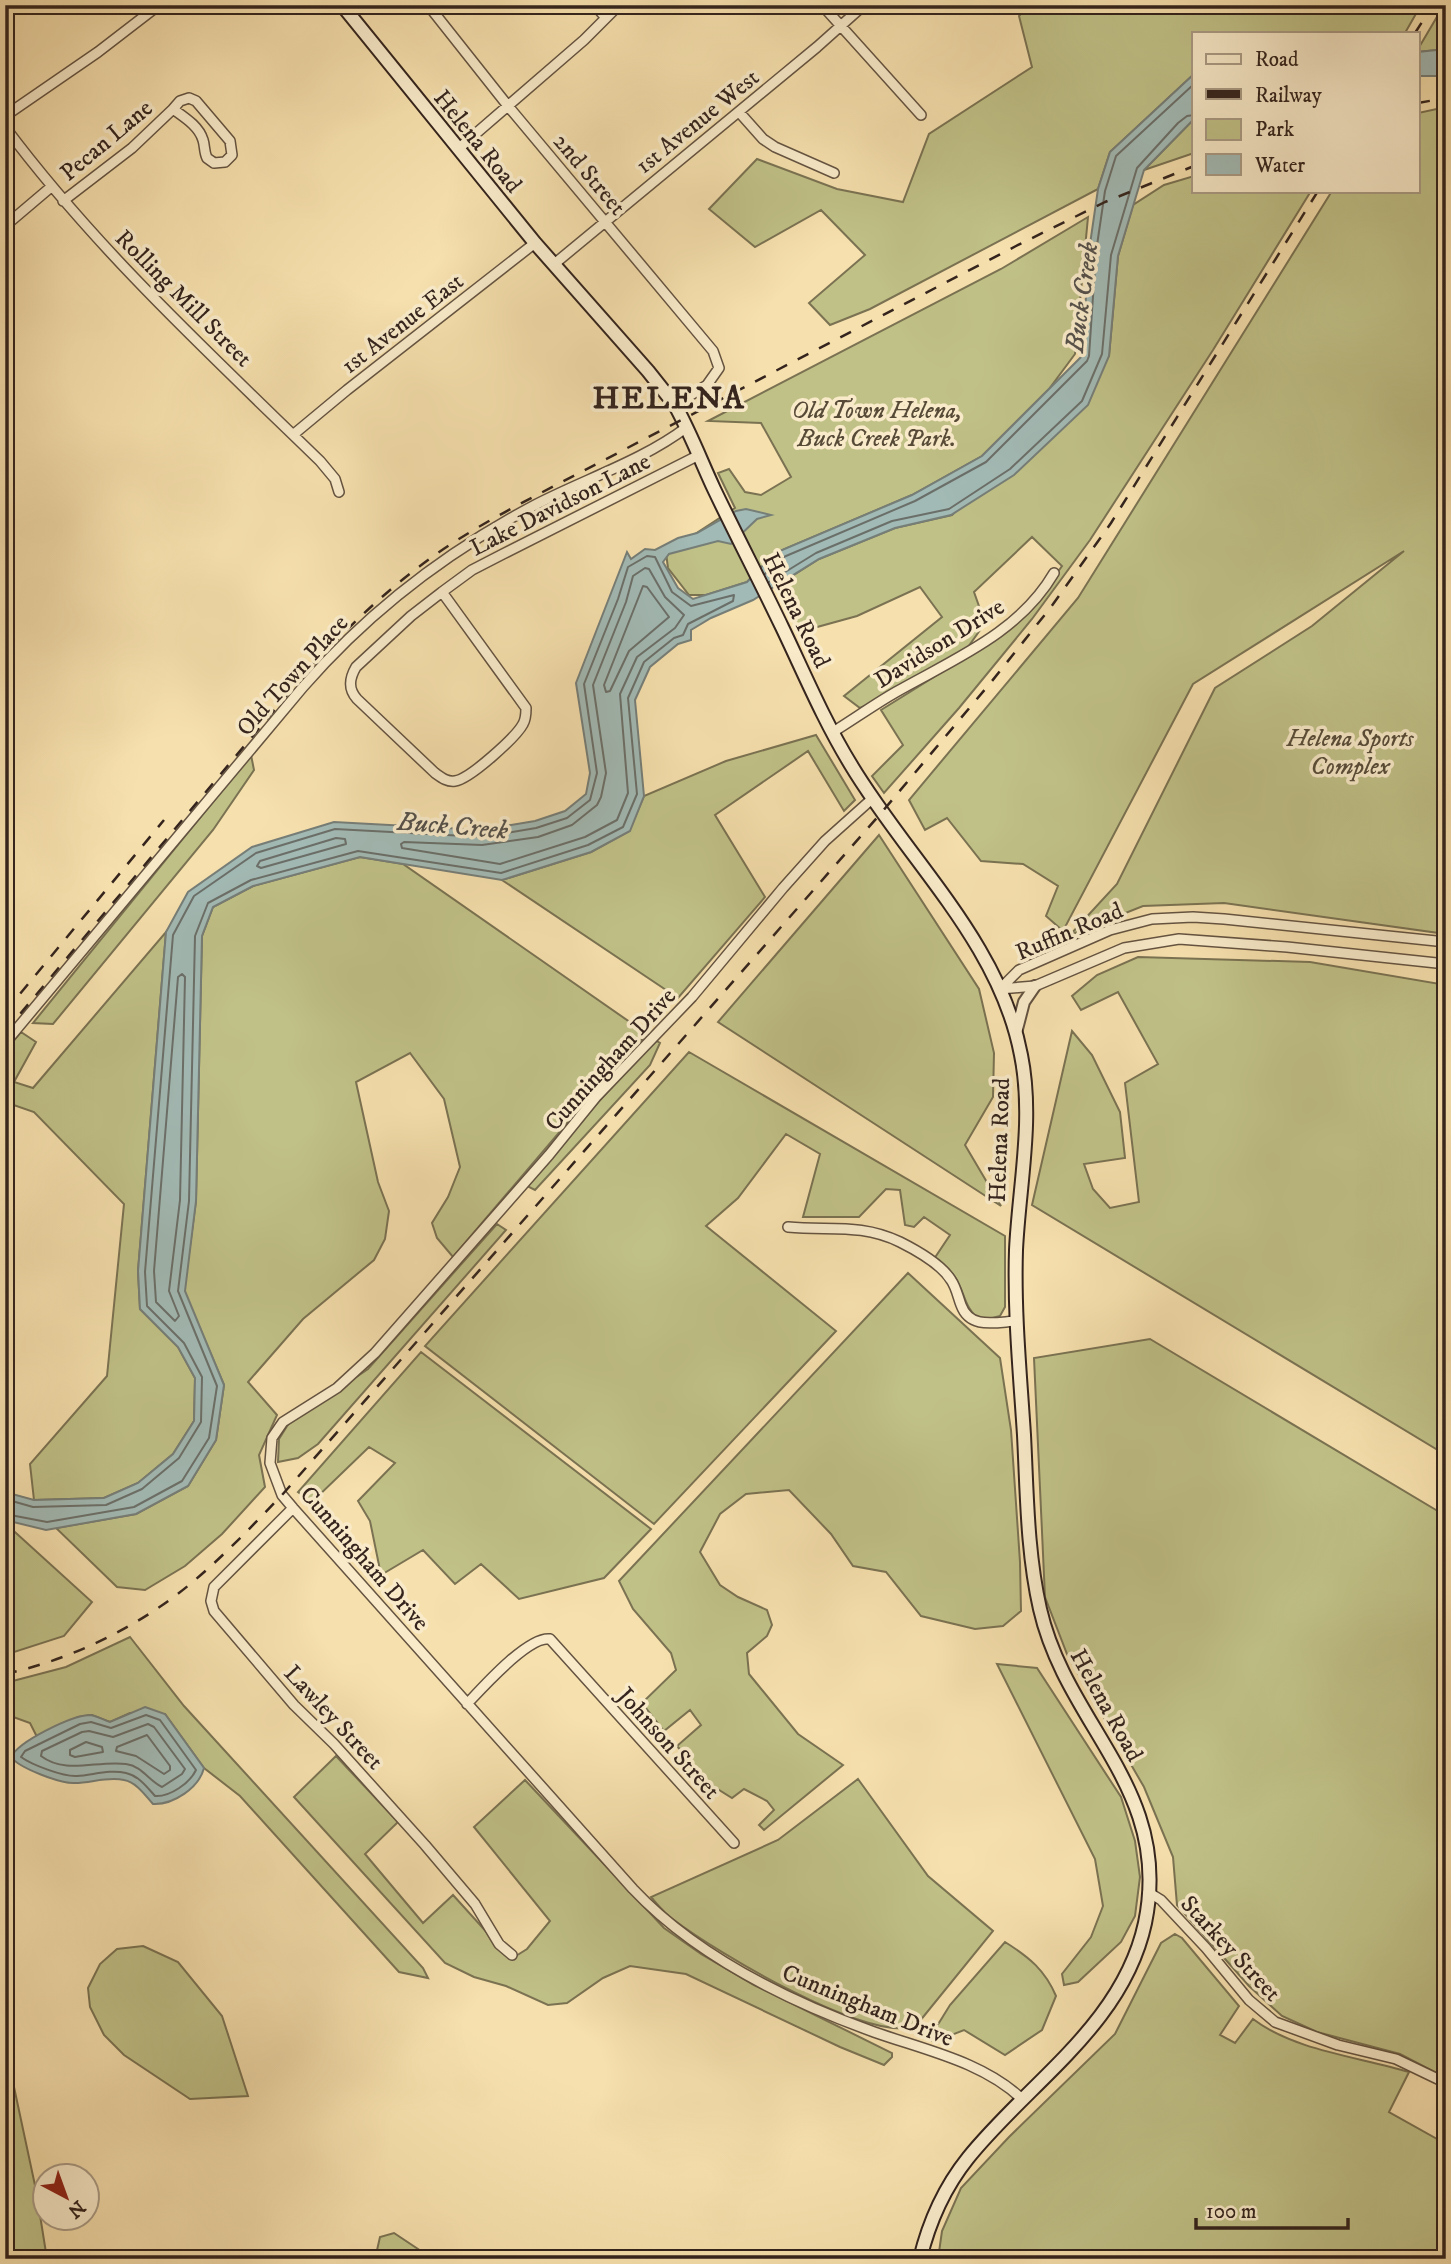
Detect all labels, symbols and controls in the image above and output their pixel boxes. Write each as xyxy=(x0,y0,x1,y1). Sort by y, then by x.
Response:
legend xyxy=(1192,32,1420,192)
text: Road xyxy=(1255,47,1299,73)
street label: 1st Avenue West xyxy=(630,63,766,181)
text: Railway xyxy=(1255,83,1323,109)
street label: Helena Road xyxy=(426,84,528,199)
street label: Pecan Lane xyxy=(54,93,159,188)
text: Park xyxy=(1255,117,1295,143)
street label: 2nd Street xyxy=(546,127,632,222)
text: Water xyxy=(1254,153,1305,179)
street label: Rolling Mill Street xyxy=(108,224,258,374)
water label: Buck Creek xyxy=(1058,240,1107,355)
street label: 1st Avenue East xyxy=(335,267,470,381)
district label: HELENA xyxy=(592,379,746,419)
park label: Old Town Helena, Buck Creek Park. xyxy=(792,396,962,454)
street label: Lake Davidson Lane xyxy=(465,446,656,563)
street label: Helena Road xyxy=(755,548,837,673)
street label: Davidson Drive xyxy=(869,592,1010,696)
street label: Old Town Place xyxy=(230,609,355,743)
park label: Helena Sports Complex xyxy=(1285,724,1414,782)
water label: Buck Creek xyxy=(395,805,510,848)
street label: Ruffin Road xyxy=(1011,896,1128,968)
street label: Cunningham Drive xyxy=(539,982,683,1137)
street label: Helena Road xyxy=(983,1077,1017,1203)
street label: Cunningham Drive xyxy=(293,1480,435,1637)
street label: Helena Road xyxy=(1063,1644,1149,1767)
street label: Lawley Street xyxy=(277,1659,390,1777)
street label: Johnson Street xyxy=(609,1680,726,1806)
street label: Starkey Street xyxy=(1174,1889,1287,2008)
street label: Cunningham Drive xyxy=(777,1958,958,2054)
north arrow xyxy=(32,2162,102,2232)
scale bar xyxy=(1196,2187,1348,2231)
text: N xyxy=(62,2195,90,2223)
text: 100 m xyxy=(1206,2199,1257,2225)

